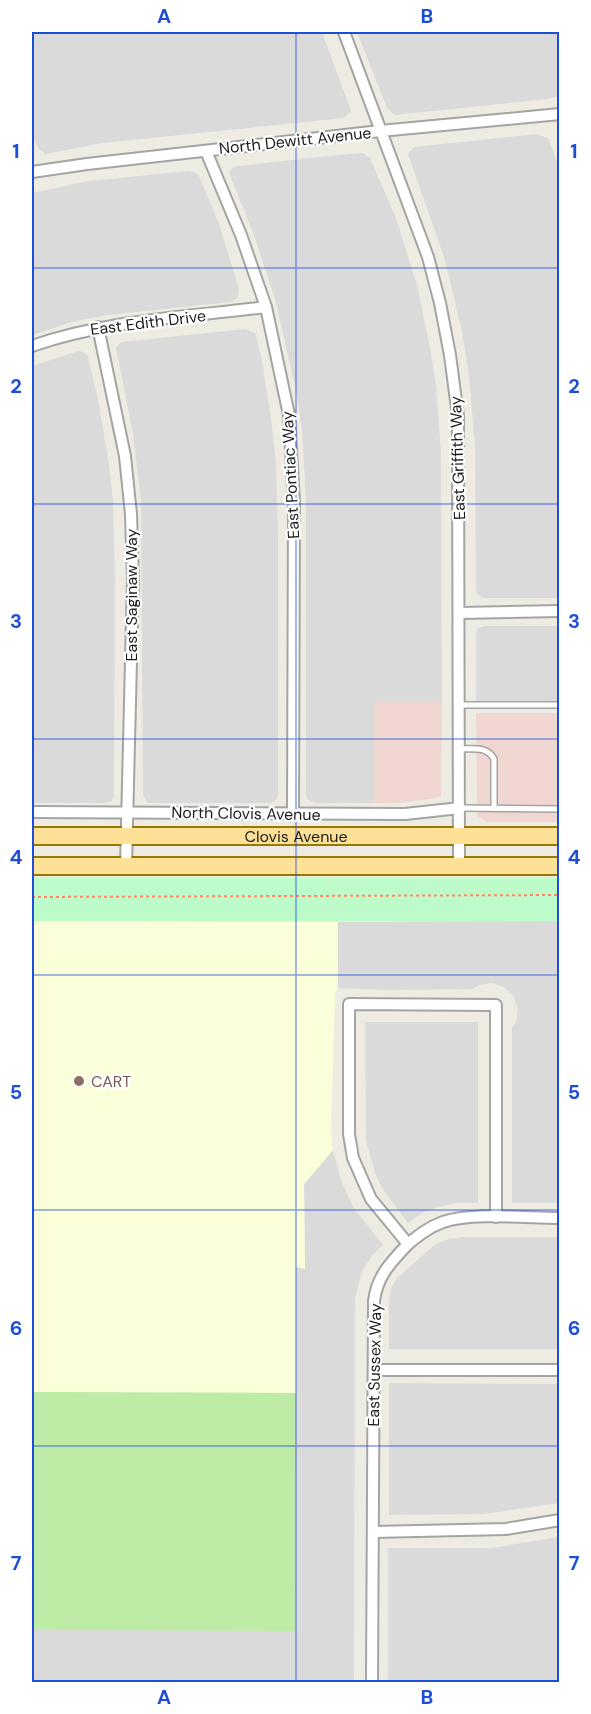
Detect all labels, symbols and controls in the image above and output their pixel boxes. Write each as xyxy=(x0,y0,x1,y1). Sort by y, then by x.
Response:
text: A xyxy=(157,3,171,29)
text: B xyxy=(421,3,433,29)
street label: North Dewitt Avenue xyxy=(218,122,372,159)
text: 1 xyxy=(12,138,20,164)
text: 1 xyxy=(570,138,578,164)
street label: East Edith Drive xyxy=(89,305,207,340)
text: 2 xyxy=(10,373,22,399)
text: 2 xyxy=(568,373,580,399)
street label: East Griffith Way xyxy=(445,396,470,520)
street label: East Pontiac Way xyxy=(277,411,304,539)
street label: East Saginaw Way xyxy=(121,528,142,661)
text: 3 xyxy=(10,608,22,634)
text: 3 xyxy=(568,608,580,634)
street label: North Clovis Avenue xyxy=(171,802,321,825)
street label: Clovis Avenue xyxy=(244,826,348,847)
text: 4 xyxy=(10,844,23,870)
text: 4 xyxy=(568,844,581,870)
place label: CART xyxy=(91,1071,131,1092)
marker: CART xyxy=(72,1074,86,1088)
text: 5 xyxy=(10,1079,22,1105)
text: 5 xyxy=(568,1079,580,1105)
street label: East Sussex Way xyxy=(363,1303,386,1427)
text: 6 xyxy=(10,1315,22,1341)
text: 6 xyxy=(568,1315,580,1341)
text: 7 xyxy=(11,1550,22,1576)
text: 7 xyxy=(569,1550,580,1576)
text: A xyxy=(157,1684,171,1710)
text: B xyxy=(421,1684,433,1710)

